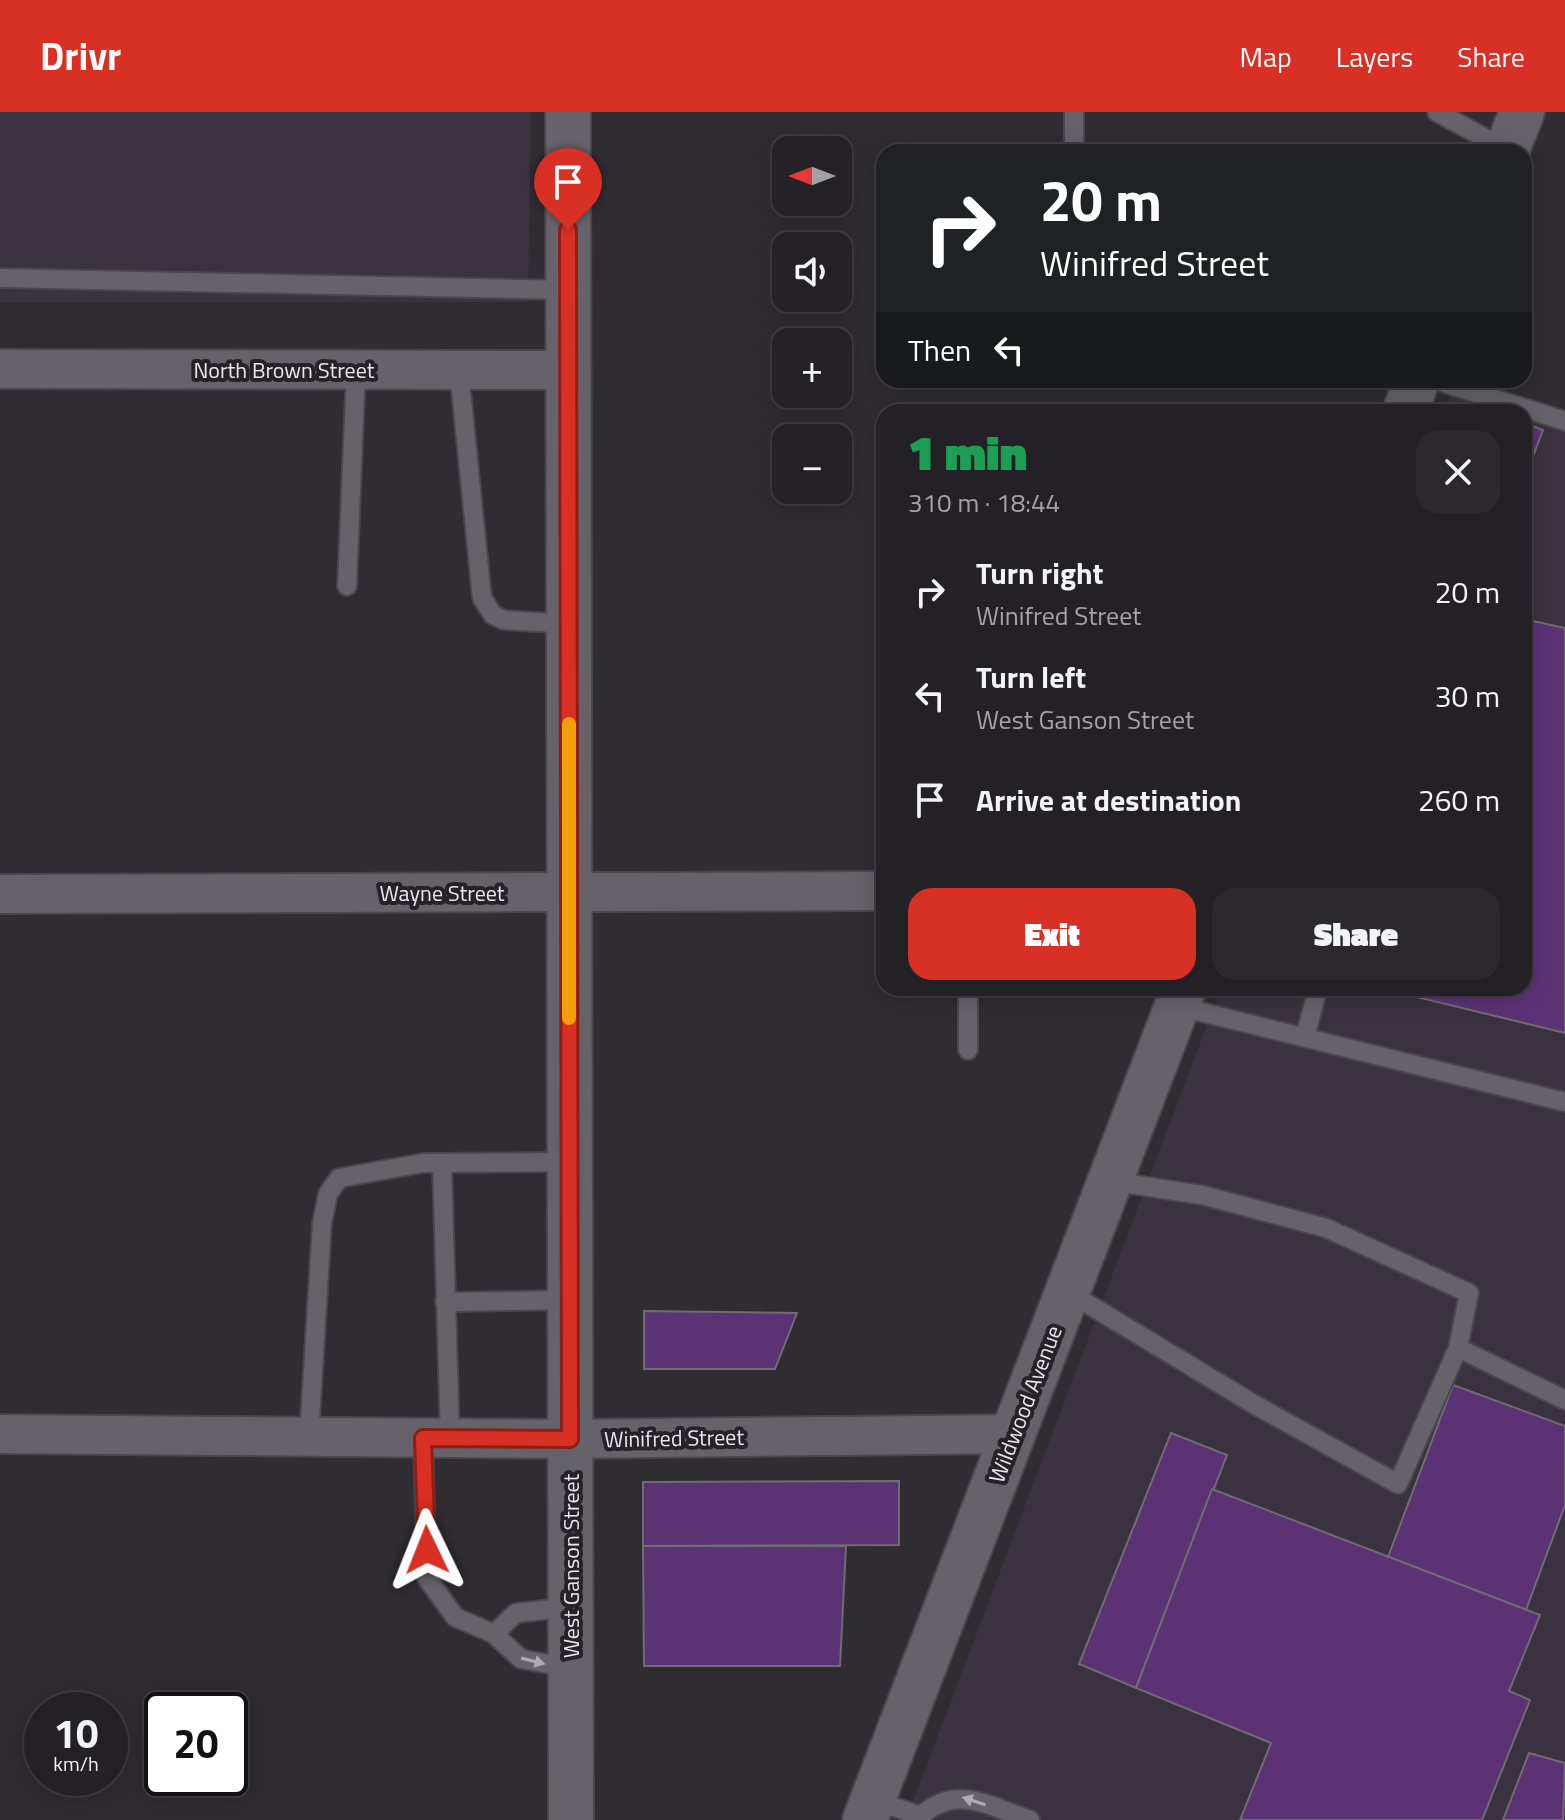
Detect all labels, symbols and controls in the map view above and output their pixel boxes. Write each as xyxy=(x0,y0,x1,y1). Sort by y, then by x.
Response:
text: Drivr xyxy=(40,27,121,85)
text: Map xyxy=(1239,35,1292,78)
text: Layers xyxy=(1336,35,1413,78)
text: Share xyxy=(1457,35,1525,78)
north arrow xyxy=(772,136,852,216)
map controls xyxy=(772,136,852,504)
pin xyxy=(534,148,602,230)
text: 20 m xyxy=(1040,158,1162,243)
icon: arrive xyxy=(546,160,590,204)
icon: right xyxy=(908,176,1012,280)
button: sound xyxy=(772,232,852,312)
text: Winifred Street xyxy=(1040,235,1269,290)
text: Then xyxy=(908,327,971,373)
button: + xyxy=(772,328,852,408)
icon: left xyxy=(987,328,1031,372)
street label: North Brown Street xyxy=(194,353,375,387)
text: 1 min xyxy=(908,416,1027,489)
button: − xyxy=(772,424,852,504)
button: close xyxy=(1416,430,1500,514)
text: 310 m · 18:44 xyxy=(908,483,1060,522)
text: Turn right xyxy=(976,550,1104,596)
text: 20 m xyxy=(1435,569,1500,615)
icon: right xyxy=(908,570,952,614)
text: Winifred Street xyxy=(976,596,1141,635)
text: Turn left xyxy=(976,654,1086,700)
text: 30 m xyxy=(1435,673,1500,719)
icon: left xyxy=(908,674,952,718)
text: West Ganson Street xyxy=(976,700,1194,739)
text: Arrive at destination xyxy=(976,777,1241,823)
text: 260 m xyxy=(1418,777,1500,823)
icon: arrive xyxy=(908,778,952,822)
street label: Wayne Street xyxy=(379,876,505,910)
button: Exit xyxy=(908,888,1196,980)
button: Share xyxy=(1212,888,1500,980)
street label: Wildwood Avenue xyxy=(979,1320,1071,1488)
street label: Winifred Street xyxy=(604,1420,745,1456)
street label: West Ganson Street xyxy=(554,1473,588,1658)
position arrow xyxy=(385,1508,469,1592)
one-way arrow xyxy=(520,1655,545,1667)
speed limit sign: 20 xyxy=(144,1692,248,1796)
text: 10 xyxy=(54,1703,98,1764)
text: km/h xyxy=(53,1748,99,1779)
one-way arrow xyxy=(962,1795,986,1807)

